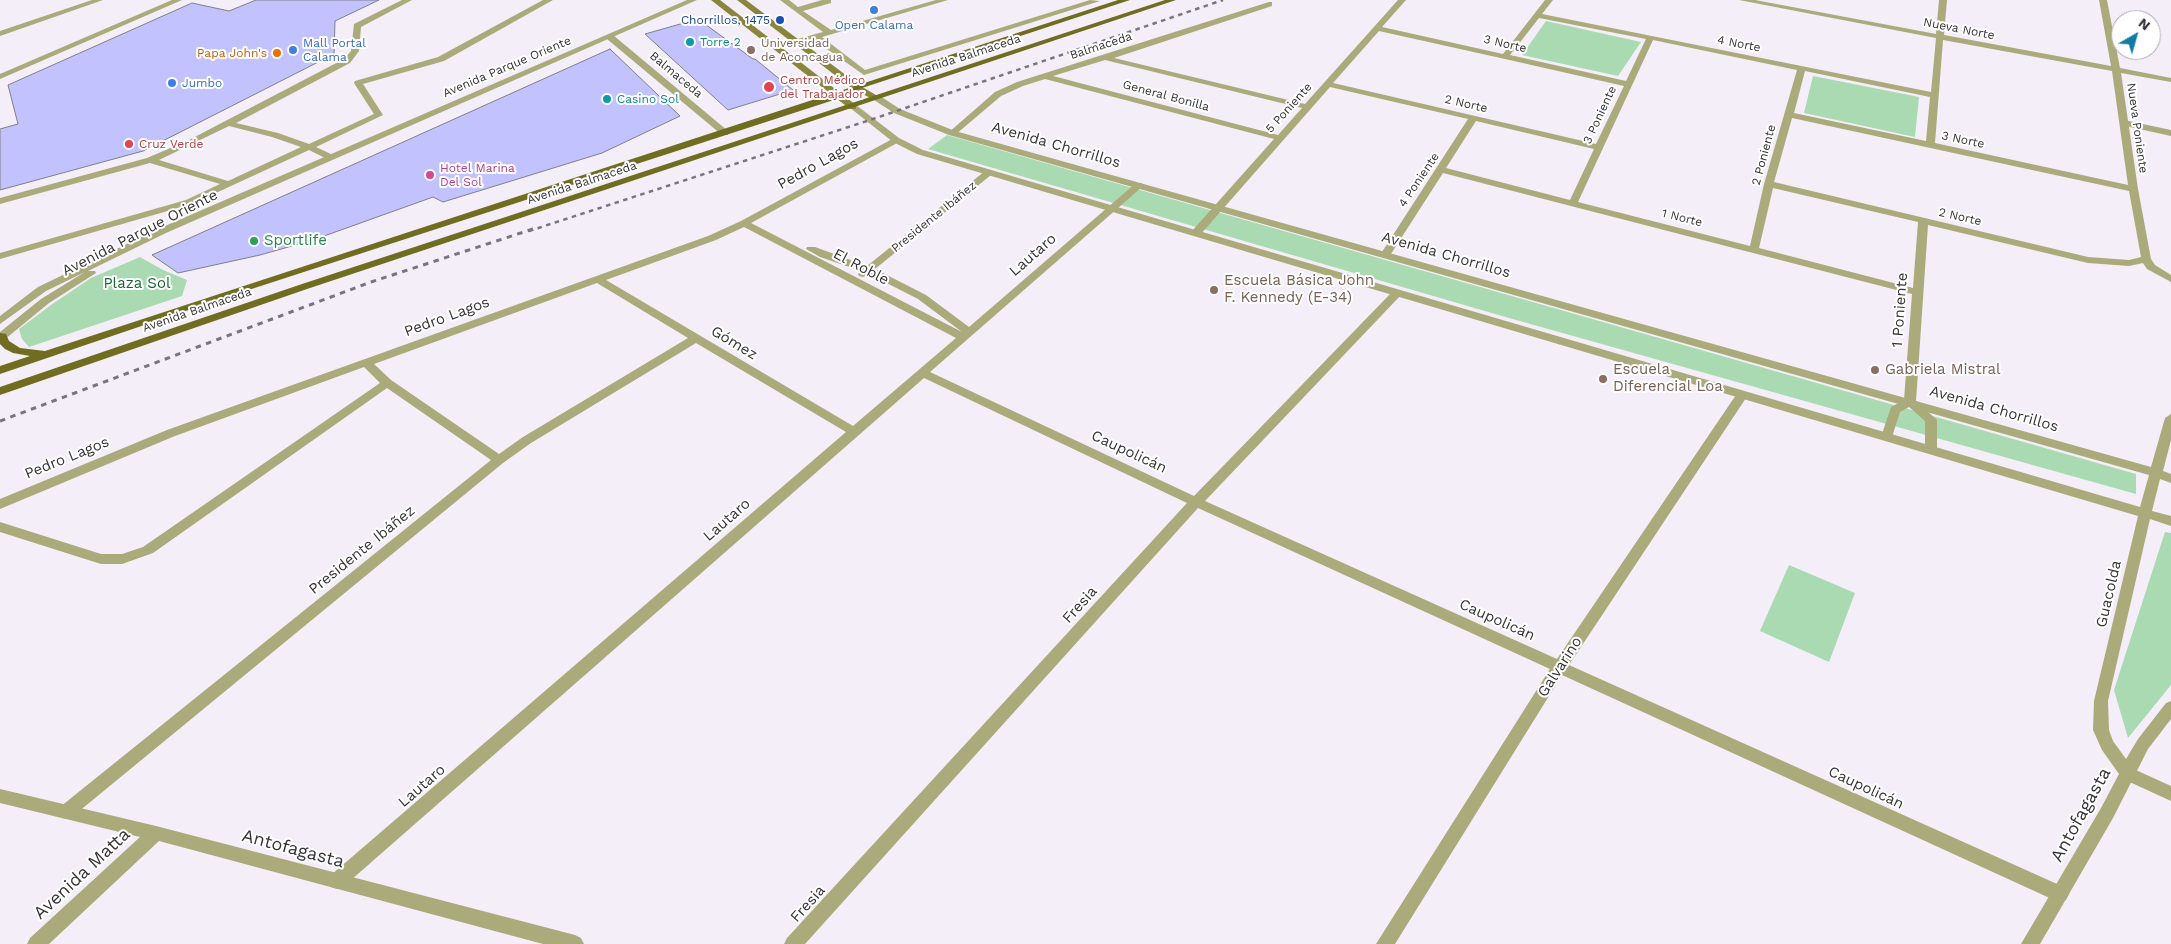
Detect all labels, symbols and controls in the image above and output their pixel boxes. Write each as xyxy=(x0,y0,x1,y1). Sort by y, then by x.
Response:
marker: Open Calama xyxy=(868,4,880,16)
north arrow xyxy=(2111,10,2161,60)
place label: Chorrillos, 1475 xyxy=(681,13,770,27)
marker: Chorrillos, 1475 xyxy=(774,14,786,26)
text: N xyxy=(2136,14,2154,33)
street label: Nueva Norte xyxy=(1922,15,1996,43)
place label: Open Calama xyxy=(835,18,913,32)
street label: Balmaceda xyxy=(1068,29,1134,63)
street label: Avenida Balmaceda xyxy=(909,32,1023,80)
street label: 3 Norte xyxy=(1482,32,1528,56)
street label: Avenida Parque Oriente xyxy=(441,33,573,101)
street label: 4 Norte xyxy=(1716,33,1762,55)
place label: Torre 2 xyxy=(700,35,741,49)
place label: Mall Portal Calama xyxy=(303,36,366,64)
marker: Torre 2 xyxy=(684,36,696,48)
place label: Universidad de Aconcagua xyxy=(761,36,843,64)
marker: Mall Portal Calama xyxy=(287,44,299,56)
marker: Universidad de Aconcagua xyxy=(745,44,757,56)
place label: Papa John's xyxy=(197,46,267,60)
marker: Papa John's xyxy=(271,47,283,59)
street label: Balmaceda xyxy=(647,49,705,101)
place label: Centro Médico del Trabajador xyxy=(780,73,865,101)
place label: Jumbo xyxy=(182,76,222,90)
marker: Jumbo xyxy=(166,77,178,89)
street label: General Bonilla xyxy=(1121,78,1211,114)
marker: Centro Médico del Trabajador xyxy=(762,80,776,94)
street label: 5 Poniente xyxy=(1263,80,1315,136)
street label: Nueva Poniente xyxy=(2124,82,2150,174)
street label: 3 Poniente xyxy=(1580,84,1620,146)
place label: Casino Sol xyxy=(617,92,679,106)
street label: 2 Norte xyxy=(1443,92,1489,116)
marker: Casino Sol xyxy=(601,93,613,105)
street label: Avenida Chorrillos xyxy=(990,118,1122,172)
street label: 2 Poniente xyxy=(1749,123,1779,187)
street label: 3 Norte xyxy=(1940,128,1986,152)
street label: Pedro Lagos xyxy=(775,134,861,194)
place label: Cruz Verde xyxy=(139,137,203,151)
marker: Cruz Verde xyxy=(123,138,135,150)
street label: 4 Poniente xyxy=(1396,150,1442,210)
street label: Avenida Balmaceda xyxy=(525,159,639,207)
place label: Hotel Marina Del Sol xyxy=(440,161,515,189)
marker: Hotel Marina Del Sol xyxy=(424,169,436,181)
street label: Presidente Ibáñez xyxy=(889,178,979,256)
street label: Avenida Parque Oriente xyxy=(59,186,221,280)
street label: 2 Norte xyxy=(1937,205,1983,229)
street label: 1 Norte xyxy=(1660,206,1704,230)
street label: Avenida Chorrillos xyxy=(1380,228,1512,282)
street label: Lautaro xyxy=(1006,230,1060,280)
place label: Sportlife xyxy=(264,232,327,250)
marker: Sportlife xyxy=(248,235,260,247)
street label: El Roble xyxy=(830,245,892,289)
place label: Escuela Básica John F. Kennedy (E-34) xyxy=(1224,272,1374,307)
street label: 1 Poniente xyxy=(1888,272,1912,348)
park label: Plaza Sol xyxy=(103,275,171,293)
marker: Escuela Básica John F. Kennedy (E-34) xyxy=(1208,284,1220,296)
street label: Avenida Balmaceda xyxy=(141,285,253,335)
street label: Pedro Lagos xyxy=(402,293,492,341)
street label: Gómez xyxy=(708,322,760,364)
place label: Escuela Diferencial Loa xyxy=(1613,361,1723,396)
place label: Gabriela Mistral xyxy=(1885,361,2001,379)
marker: Gabriela Mistral xyxy=(1869,364,1881,376)
marker: Escuela Diferencial Loa xyxy=(1597,373,1609,385)
street label: Avenida Chorrillos xyxy=(1928,382,2060,436)
street label: Caupolicán xyxy=(1088,427,1170,477)
street label: Pedro Lagos xyxy=(22,433,112,483)
street label: Lautaro xyxy=(700,495,754,545)
street label: Presidente Ibáñez xyxy=(305,502,419,598)
street label: Guacolda xyxy=(2093,559,2125,629)
street label: Fresia xyxy=(1059,583,1101,627)
street label: Caupolicán xyxy=(1456,595,1538,645)
street label: Galvarino xyxy=(1534,634,1586,700)
street label: Lautaro xyxy=(395,761,449,811)
street label: Caupolicán xyxy=(1825,763,1907,813)
street label: Antofagasta xyxy=(2046,764,2116,866)
street label: Avenida Matta xyxy=(29,824,135,924)
street label: Antofagasta xyxy=(240,825,346,873)
street label: Fresia xyxy=(787,882,829,926)

